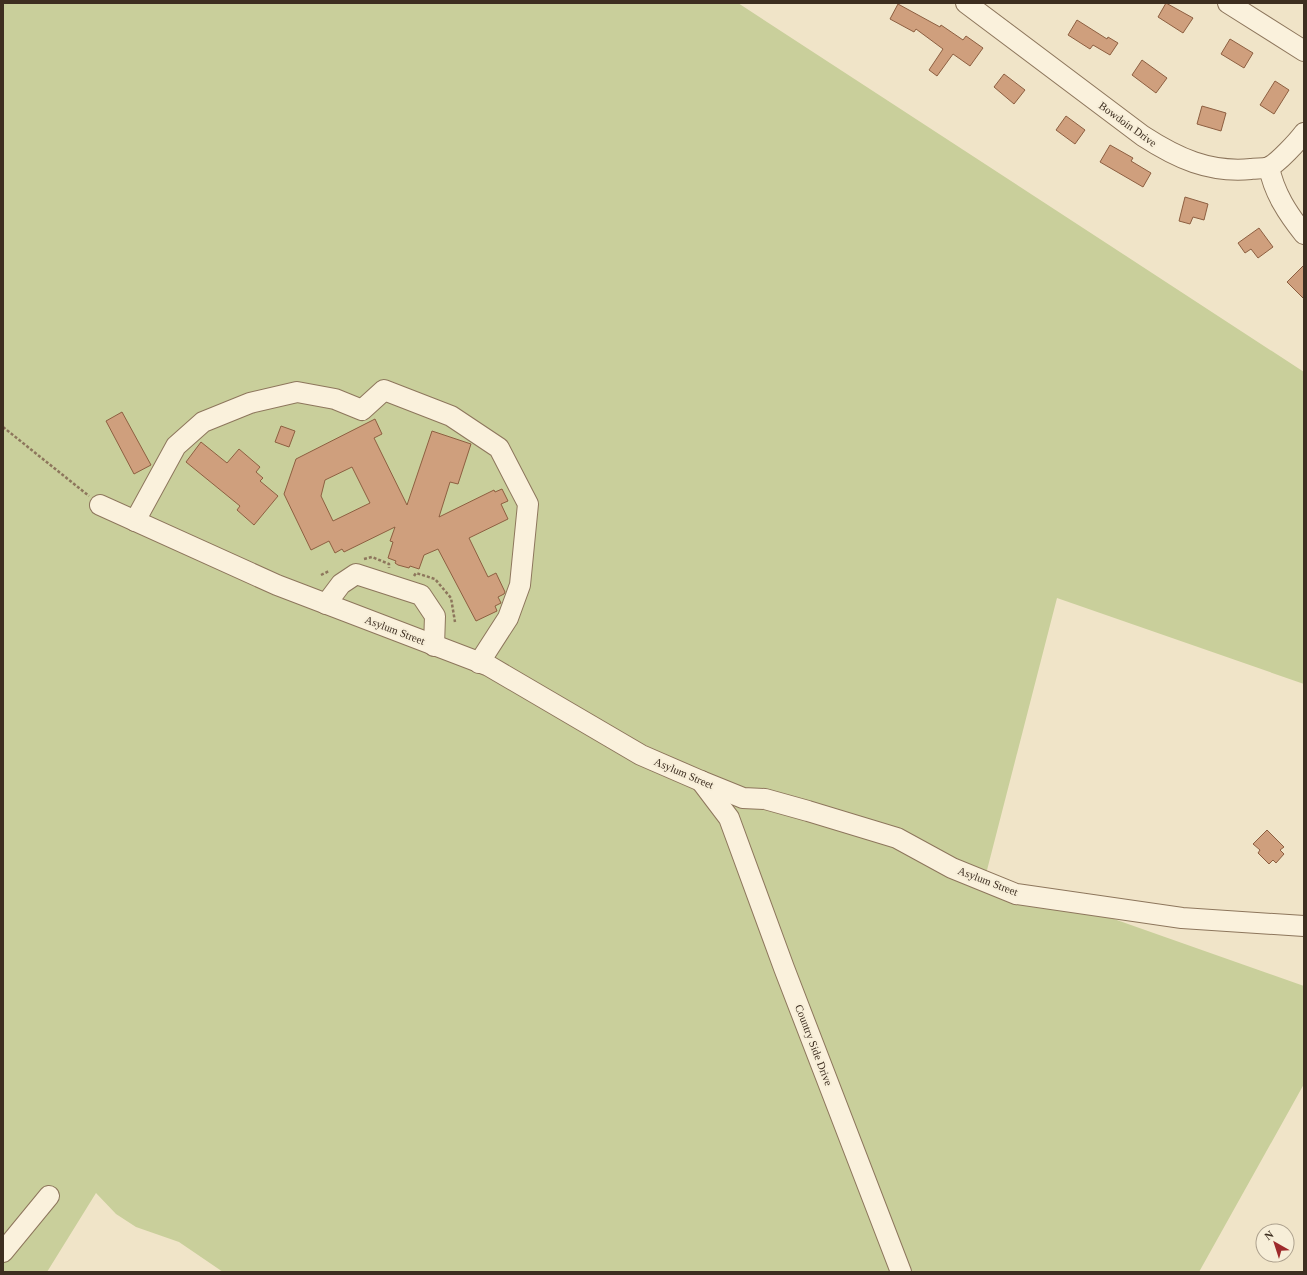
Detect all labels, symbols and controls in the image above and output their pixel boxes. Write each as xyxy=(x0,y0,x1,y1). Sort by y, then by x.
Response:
street label: Bowdoin Drive xyxy=(1097,99,1159,149)
street label: Asylum Street xyxy=(363,613,427,647)
street label: Asylum Street xyxy=(653,755,715,791)
street label: Asylum Street xyxy=(956,864,1020,898)
street label: Country Side Drive xyxy=(793,1003,835,1087)
north arrow xyxy=(1255,1223,1295,1263)
text: N xyxy=(1262,1228,1276,1242)

